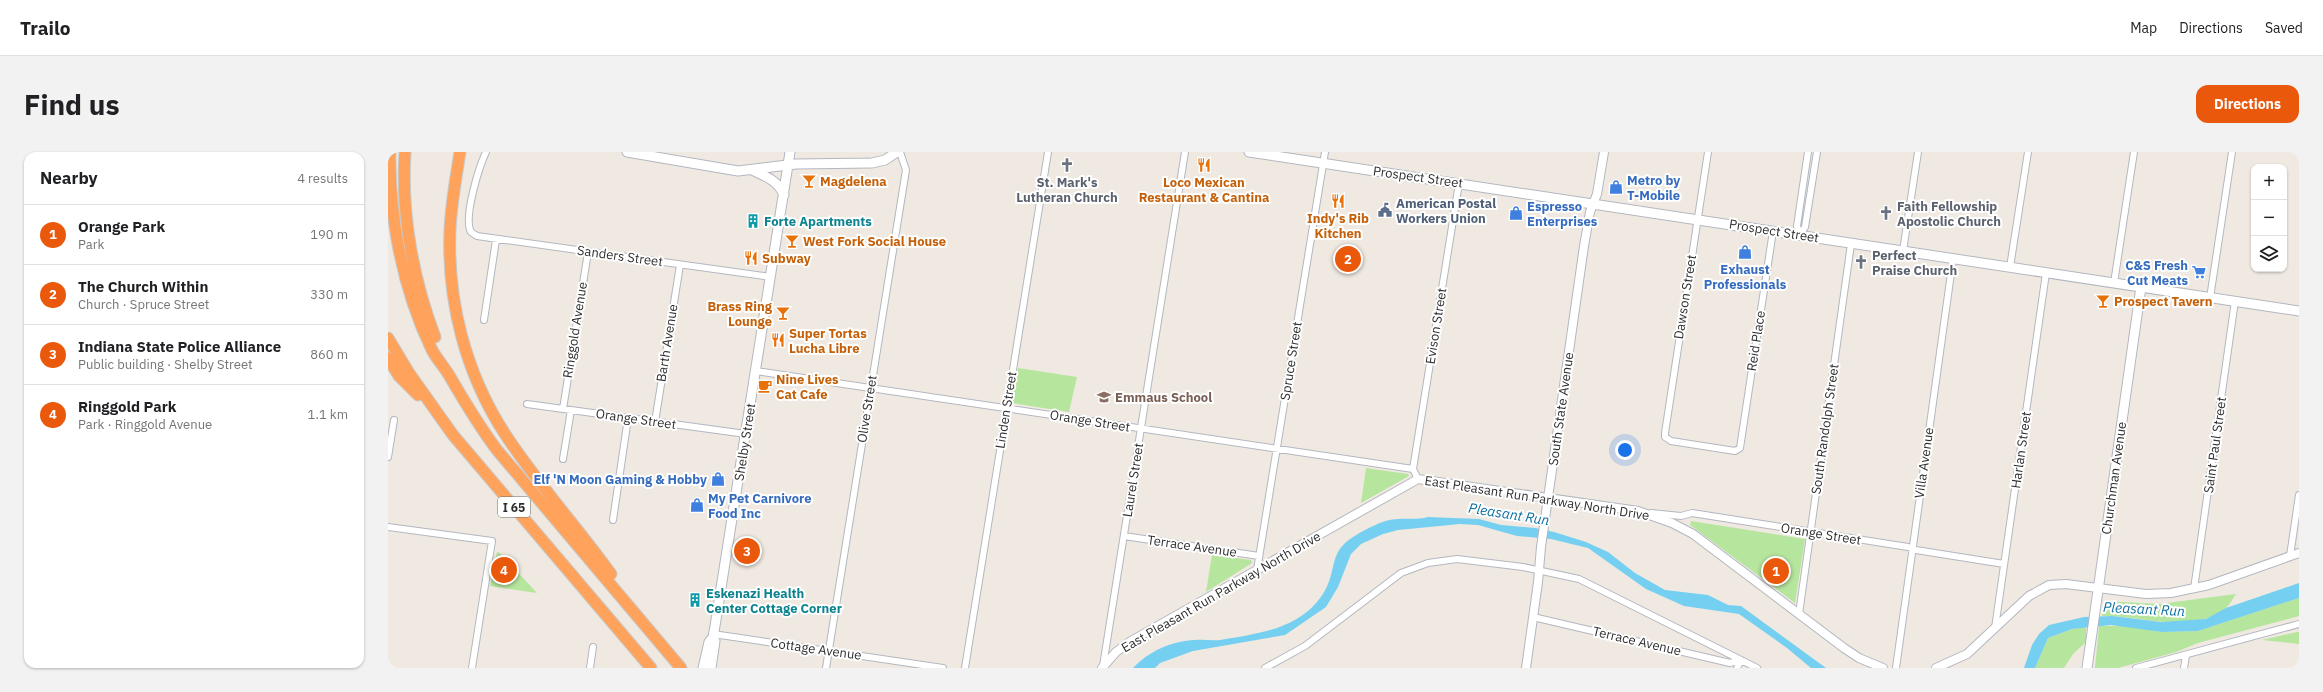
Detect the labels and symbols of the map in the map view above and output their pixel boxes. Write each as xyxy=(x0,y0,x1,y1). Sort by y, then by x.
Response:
church icon: St. Mark's Lutheran Church xyxy=(1059,157,1075,173)
restaurant icon: Loco Mexican Restaurant & Cantina xyxy=(1196,157,1212,173)
street label: Prospect Street xyxy=(1372,162,1464,192)
place label: Metro by T-Mobile xyxy=(1627,172,1680,204)
bar icon: Magdelena xyxy=(801,173,817,189)
place label: Magdelena xyxy=(820,173,887,190)
place label: St. Mark's Lutheran Church xyxy=(1016,174,1118,206)
place label: Loco Mexican Restaurant & Cantina xyxy=(1139,174,1269,206)
shop icon: Metro by T-Mobile xyxy=(1608,179,1624,195)
restaurant icon: Indy's Rib Kitchen xyxy=(1330,193,1346,209)
place label: American Postal Workers Union xyxy=(1396,195,1496,227)
place label: Espresso Enterprises xyxy=(1527,198,1598,230)
place label: Faith Fellowship Apostolic Church xyxy=(1897,198,2001,230)
public building icon: American Postal Workers Union xyxy=(1377,202,1393,218)
shop icon: Espresso Enterprises xyxy=(1508,205,1524,221)
church icon: Faith Fellowship Apostolic Church xyxy=(1878,205,1894,221)
place label: Indy's Rib Kitchen xyxy=(1307,210,1369,242)
building icon: Forte Apartments xyxy=(745,213,761,229)
place label: Forte Apartments xyxy=(764,213,872,230)
street label: Prospect Street xyxy=(1728,216,1820,246)
bar icon: West Fork Social House xyxy=(784,233,800,249)
place label: West Fork Social House xyxy=(803,233,946,250)
street label: Sanders Street xyxy=(576,242,664,270)
pin: 2 xyxy=(1335,244,1361,274)
shop icon: Exhaust Professionals xyxy=(1737,244,1753,260)
place label: Perfect Praise Church xyxy=(1872,247,1957,279)
restaurant icon: Subway xyxy=(743,250,759,266)
place label: Subway xyxy=(762,250,811,267)
street label: Dawson Street xyxy=(1670,254,1700,340)
church icon: Perfect Praise Church xyxy=(1853,254,1869,270)
place label: C&S Fresh Cut Meats xyxy=(2125,257,2188,289)
place label: Exhaust Professionals xyxy=(1704,261,1787,293)
supermarket icon: C&S Fresh Cut Meats xyxy=(2191,264,2207,280)
street label: Ringgold Avenue xyxy=(559,281,591,379)
street label: Evison Street xyxy=(1422,287,1450,365)
bar icon: Prospect Tavern xyxy=(2095,293,2111,309)
place label: Prospect Tavern xyxy=(2114,293,2213,310)
place label: Brass Ring Lounge xyxy=(707,298,773,330)
street label: Barth Avenue xyxy=(652,303,682,383)
bar icon: Brass Ring Lounge xyxy=(775,305,791,321)
street label: Reid Place xyxy=(1743,310,1769,372)
street label: Spruce Street xyxy=(1276,320,1306,402)
place label: Super Tortas Lucha Libre xyxy=(789,325,867,357)
restaurant icon: Super Tortas Lucha Libre xyxy=(770,332,786,348)
street label: South State Avenue xyxy=(1545,351,1577,467)
street label: South Randolph Street xyxy=(1807,363,1843,495)
street label: Linden Street xyxy=(992,370,1020,450)
place label: Nine Lives Cat Cafe xyxy=(776,371,839,403)
street label: Olive Street xyxy=(853,374,881,444)
cafe icon: Nine Lives Cat Cafe xyxy=(757,378,773,394)
school or university icon: Emmaus School xyxy=(1096,389,1112,405)
place label: Emmaus School xyxy=(1115,389,1212,406)
street label: Saint Paul Street xyxy=(2200,396,2230,494)
street label: Shelby Street xyxy=(730,402,760,482)
street label: Orange Street xyxy=(595,405,677,433)
street label: Orange Street xyxy=(1049,406,1131,436)
street label: Harlan Street xyxy=(2007,410,2035,490)
street label: Churchman Avenue xyxy=(2098,421,2130,535)
street label: Villa Avenue xyxy=(1911,426,1937,500)
your location xyxy=(1615,440,1635,460)
street label: Laurel Street xyxy=(1119,442,1147,518)
place label: Elf 'N Moon Gaming & Hobby xyxy=(533,471,707,488)
shop icon: Elf 'N Moon Gaming & Hobby xyxy=(710,471,726,487)
street label: East Pleasant Run Parkway North Drive xyxy=(1423,473,1651,523)
place label: My Pet Carnivore Food Inc xyxy=(708,490,812,522)
road number: I 65 xyxy=(498,497,530,517)
shop icon: My Pet Carnivore Food Inc xyxy=(689,497,705,513)
water label: Pleasant Run xyxy=(1467,499,1551,529)
street label: Orange Street xyxy=(1780,519,1862,549)
street label: East Pleasant Run Parkway North Drive xyxy=(1118,528,1324,656)
street label: Terrace Avenue xyxy=(1146,531,1238,561)
pin: 3 xyxy=(734,536,760,566)
pin: 4 xyxy=(491,555,517,585)
pin: 1 xyxy=(1763,556,1789,586)
place label: Eskenazi Health Center Cottage Corner xyxy=(706,585,842,617)
building icon: Eskenazi Health Center Cottage Corner xyxy=(687,592,703,608)
water label: Pleasant Run xyxy=(2103,598,2185,620)
street label: Terrace Avenue xyxy=(1591,623,1683,659)
street label: Cottage Avenue xyxy=(769,634,863,664)

